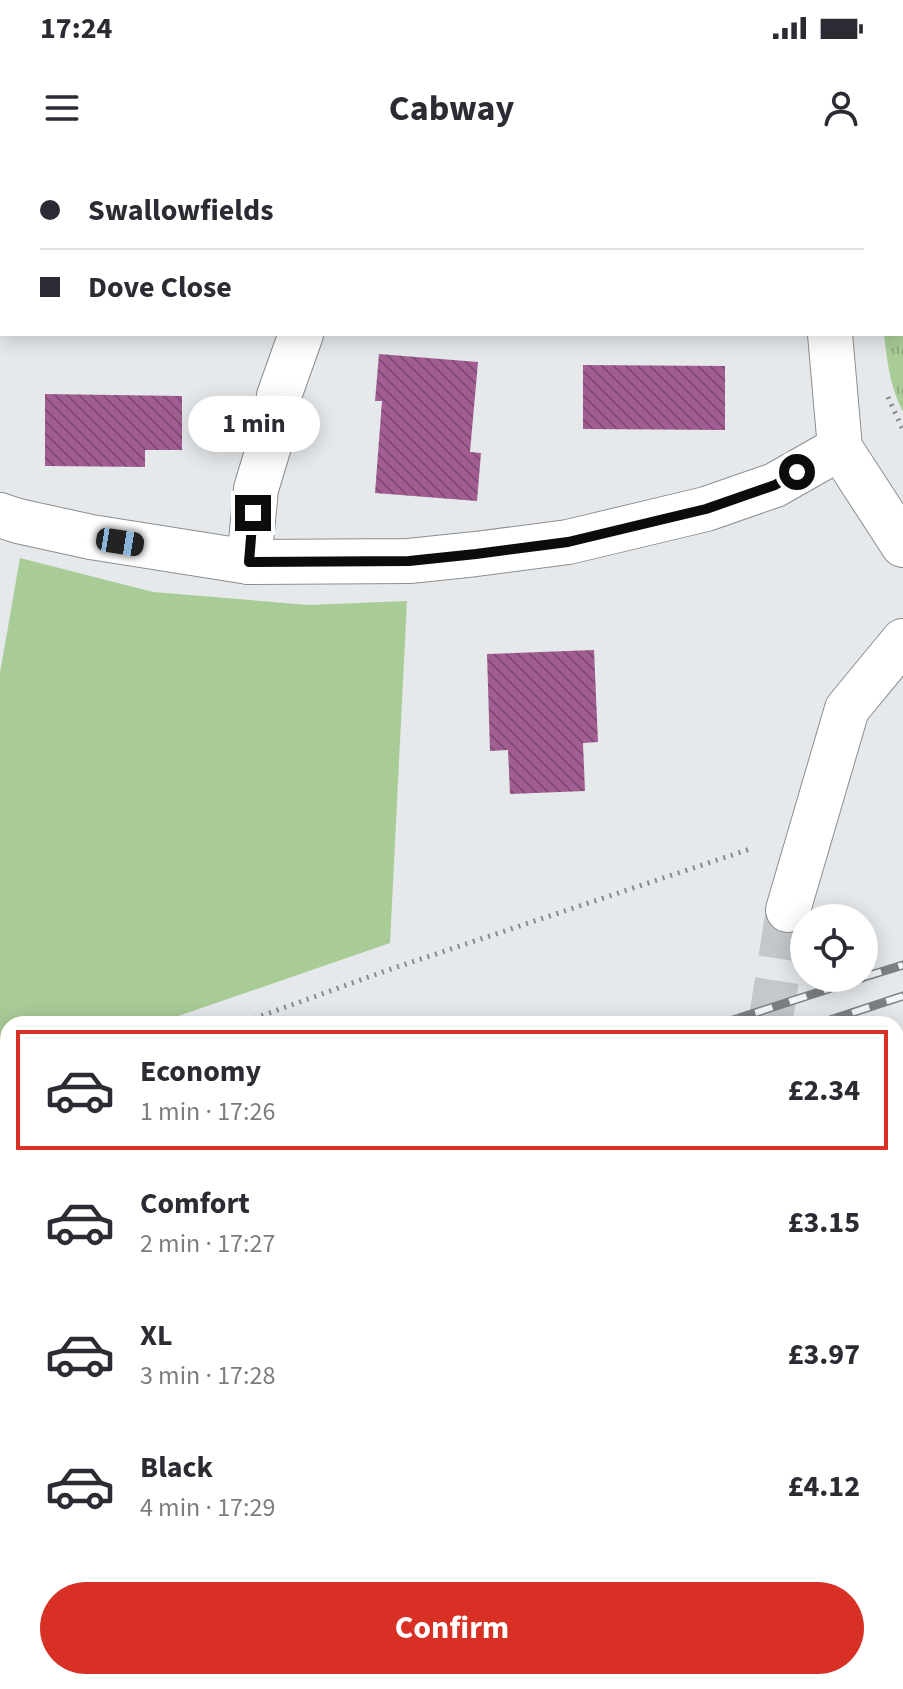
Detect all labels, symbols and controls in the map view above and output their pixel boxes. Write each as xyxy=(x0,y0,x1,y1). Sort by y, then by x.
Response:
text: 17:24 xyxy=(40,7,112,50)
text: Cabway xyxy=(389,83,514,134)
icon: menu xyxy=(40,86,84,130)
icon: person xyxy=(819,86,863,130)
text: Swallowfields xyxy=(88,189,273,232)
text: Dove Close xyxy=(88,266,232,309)
callout: 1 min xyxy=(187,397,319,453)
text: 1 min xyxy=(222,405,286,442)
route start xyxy=(779,454,815,490)
route end xyxy=(235,495,271,531)
car xyxy=(94,526,146,558)
map controls xyxy=(790,904,878,992)
button: locate xyxy=(790,904,878,992)
text: Economy xyxy=(140,1050,261,1093)
icon: car xyxy=(44,1054,116,1126)
text: £2.34 xyxy=(788,1069,860,1112)
text: 1 min · 17:26 xyxy=(140,1093,275,1130)
text: Comfort xyxy=(140,1182,250,1225)
icon: car xyxy=(44,1186,116,1258)
text: £3.15 xyxy=(788,1201,860,1244)
text: 2 min · 17:27 xyxy=(140,1225,275,1262)
text: XL xyxy=(140,1314,173,1357)
icon: car xyxy=(44,1318,116,1390)
text: £3.97 xyxy=(788,1333,860,1376)
text: 3 min · 17:28 xyxy=(140,1357,275,1394)
text: Black xyxy=(140,1446,213,1489)
icon: car xyxy=(44,1450,116,1522)
text: £4.12 xyxy=(788,1465,860,1508)
text: 4 min · 17:29 xyxy=(140,1489,275,1526)
button: Confirm xyxy=(40,1582,864,1674)

